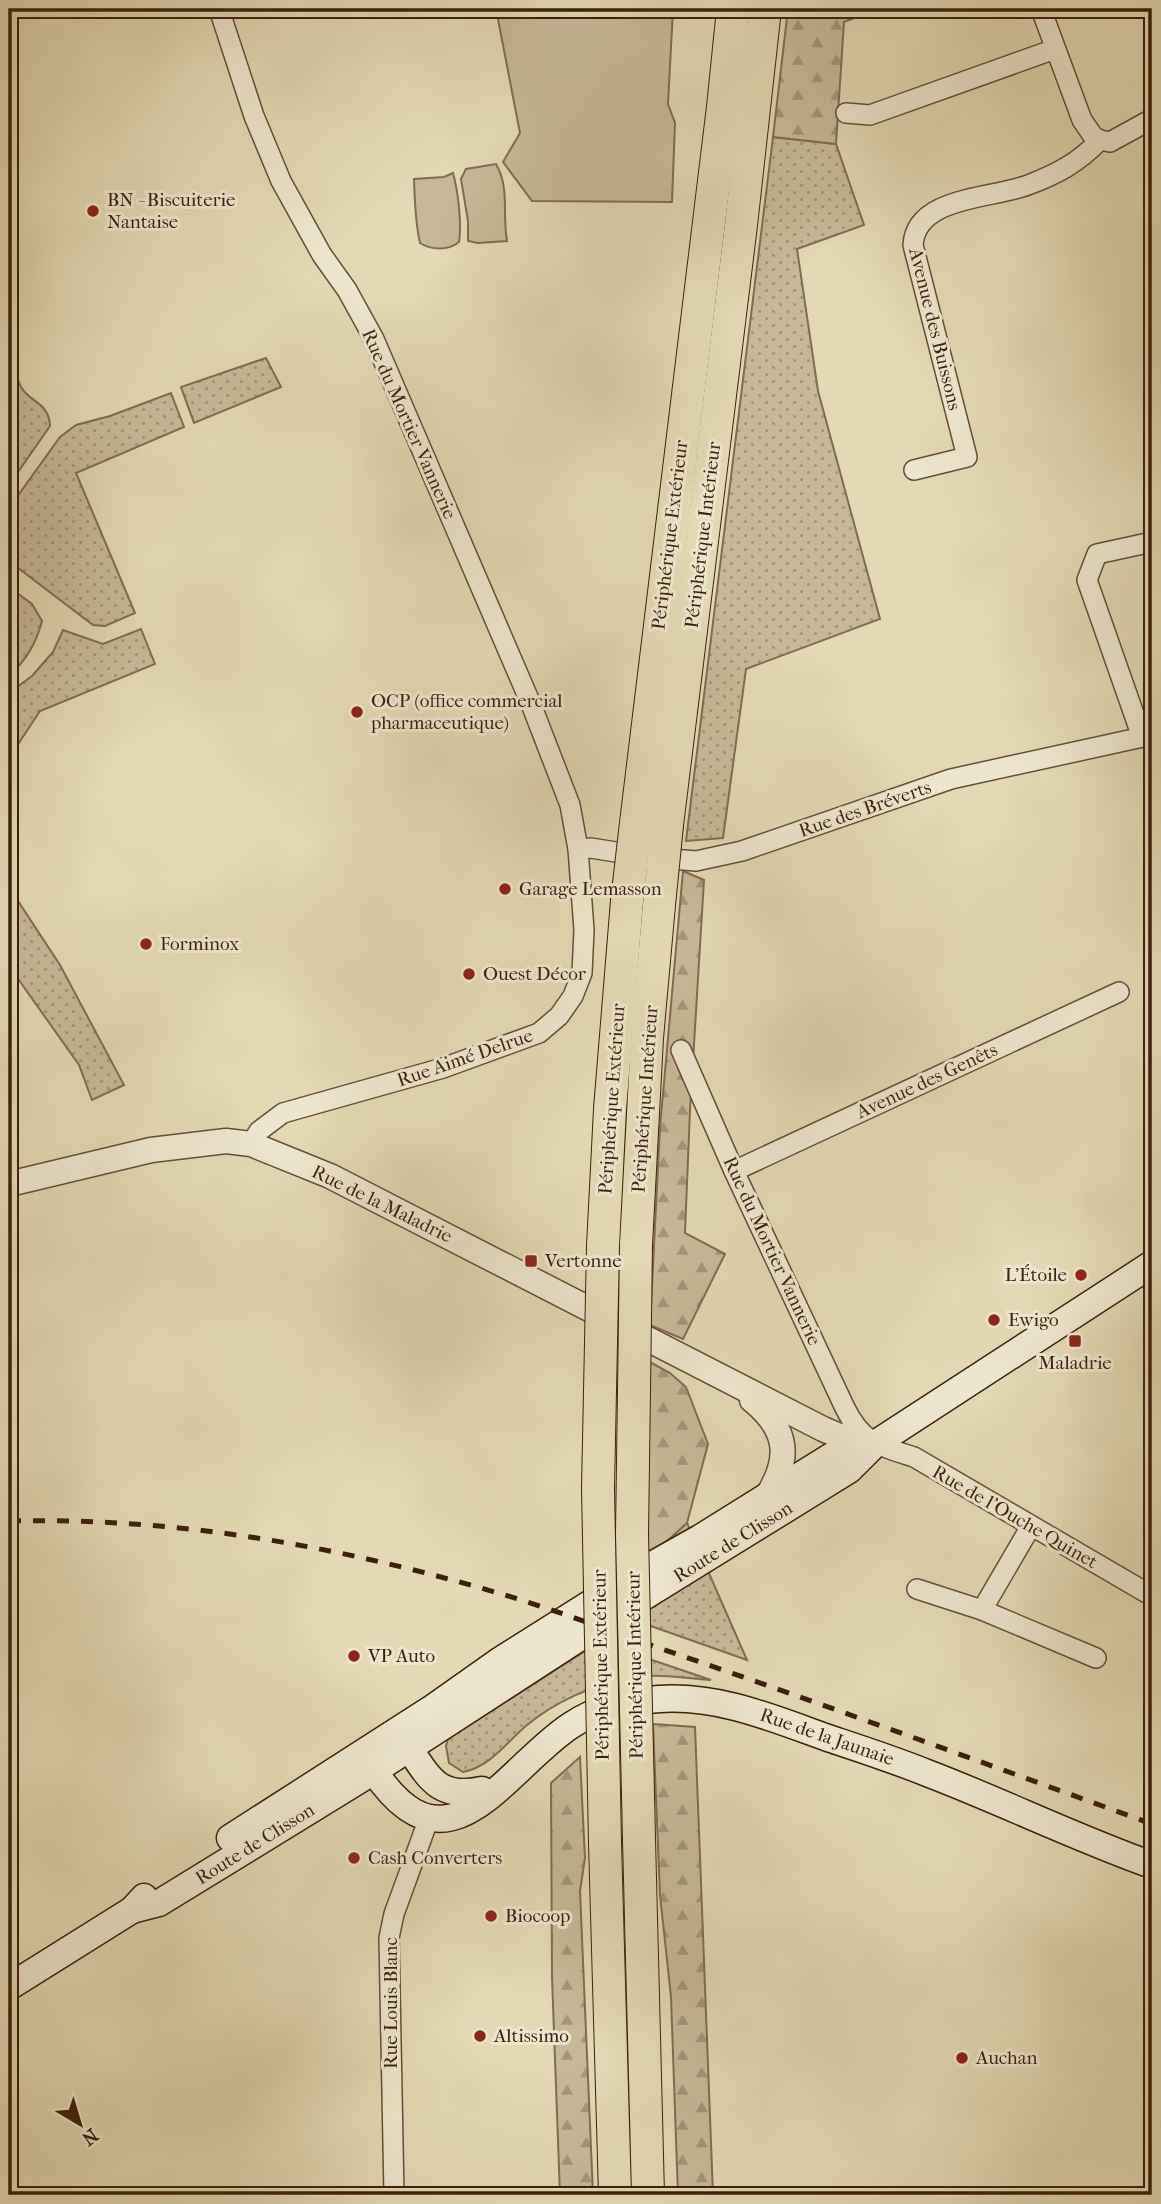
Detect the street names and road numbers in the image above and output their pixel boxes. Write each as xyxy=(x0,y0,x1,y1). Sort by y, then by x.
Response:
street label: Avenue des Buissons xyxy=(904,245,966,412)
street label: Rue du Mortier Vannerie xyxy=(357,326,461,522)
street label: Périphérique Extérieur xyxy=(647,438,693,631)
street label: Périphérique Intérieur xyxy=(681,439,725,630)
street label: Rue des Bréverts xyxy=(796,776,934,842)
street label: Périphérique Extérieur xyxy=(594,1002,630,1195)
street label: Périphérique Intérieur xyxy=(627,1004,663,1194)
street label: Rue Aimé Delrue xyxy=(394,1024,536,1092)
street label: Avenue des Genêts xyxy=(852,1039,1001,1124)
street label: Rue du Mortier Vannerie xyxy=(719,1153,825,1349)
street label: Rue de la Maladrie xyxy=(308,1161,456,1247)
street label: Rue de l'Ouche Quinet xyxy=(929,1461,1102,1573)
street label: Route de Clisson xyxy=(670,1497,796,1587)
street label: Périphérique Extérieur xyxy=(588,1568,614,1761)
street label: Périphérique Intérieur xyxy=(622,1570,648,1759)
street label: Rue de la Jaunaie xyxy=(757,1704,897,1770)
street label: Route de Clisson xyxy=(192,1799,318,1889)
street label: Rue Louis Blanc xyxy=(380,1937,402,2069)

